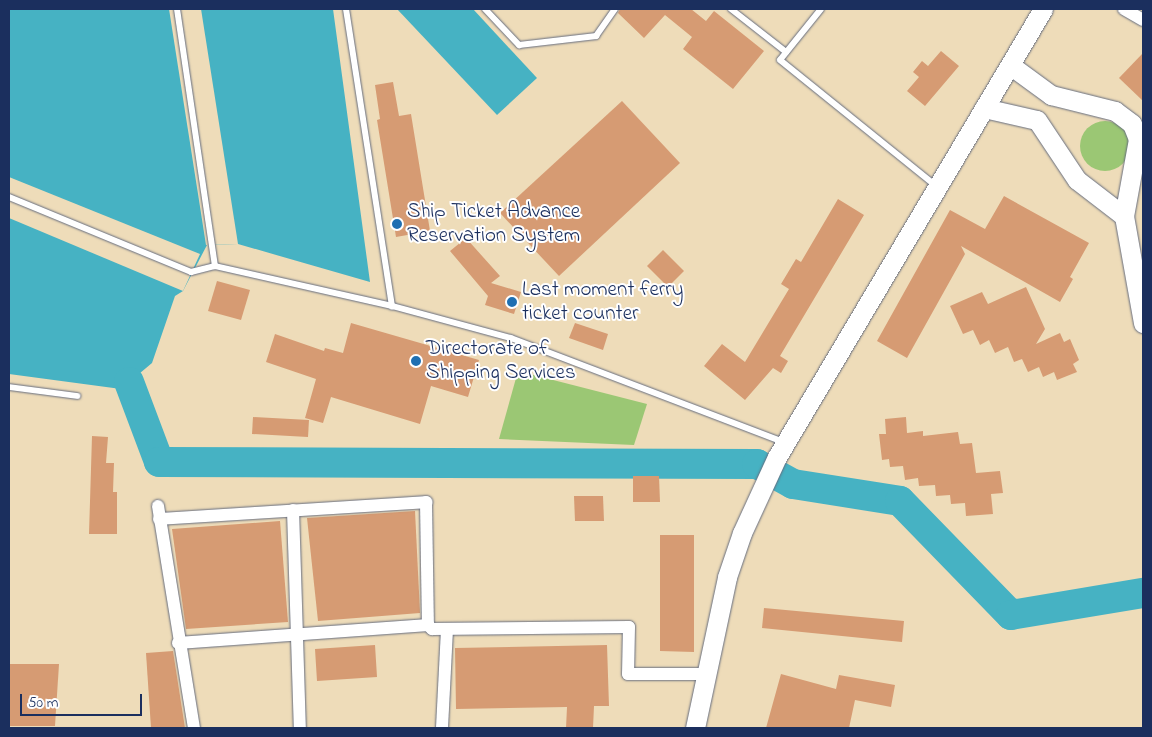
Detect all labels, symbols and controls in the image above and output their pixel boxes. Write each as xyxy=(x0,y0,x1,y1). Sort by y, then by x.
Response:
place label: Ship Ticket Advance Reservation System xyxy=(407,199,580,249)
marker: Ship Ticket Advance Reservation System xyxy=(391,218,403,230)
place label: Last moment ferry ticket counter xyxy=(522,277,684,327)
marker: Last moment ferry ticket counter xyxy=(506,296,518,308)
place label: Directorate of Shipping Services xyxy=(426,336,576,386)
marker: Directorate of Shipping Services xyxy=(410,355,422,367)
scale bar xyxy=(22,684,145,716)
text: 50 m xyxy=(28,692,58,714)

